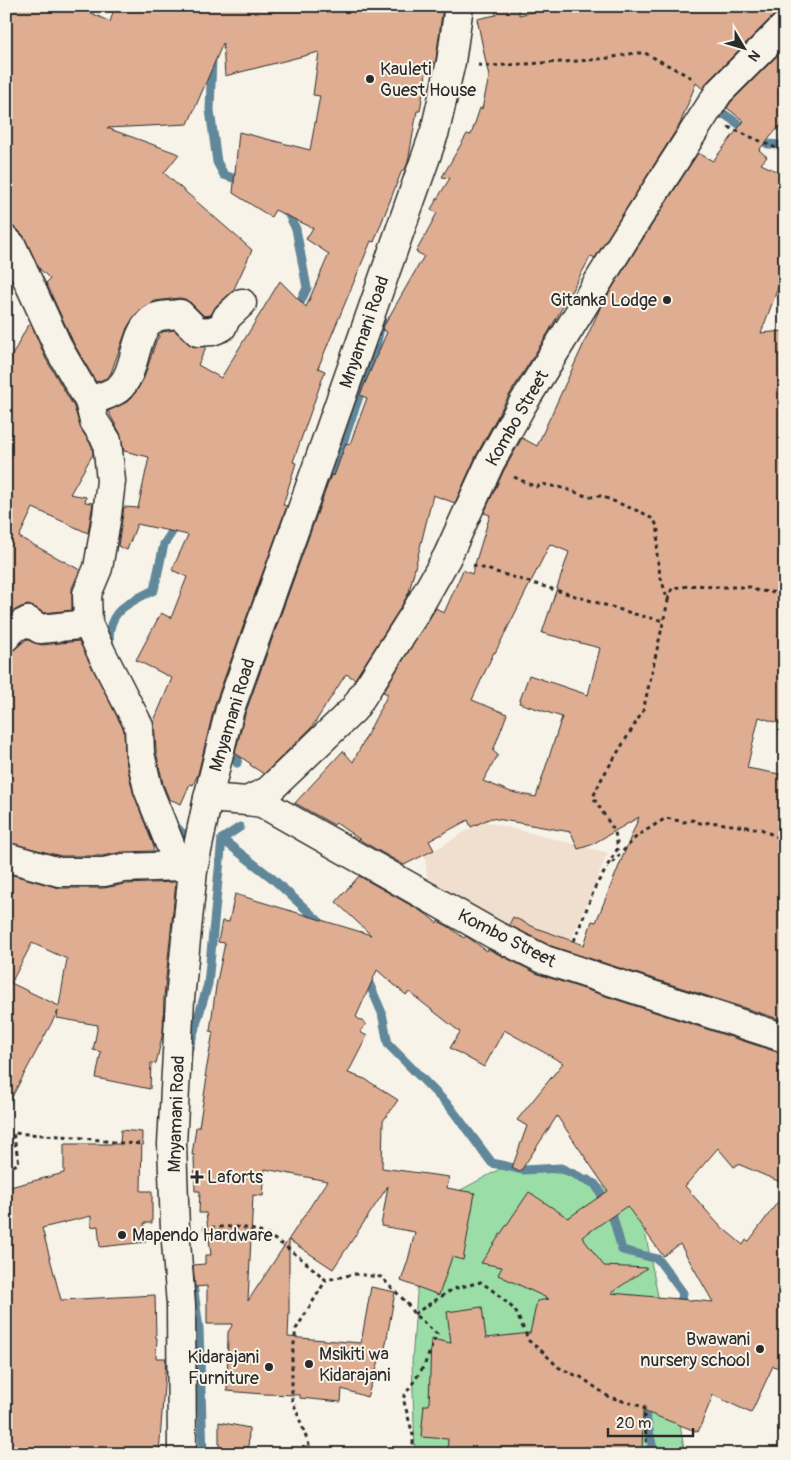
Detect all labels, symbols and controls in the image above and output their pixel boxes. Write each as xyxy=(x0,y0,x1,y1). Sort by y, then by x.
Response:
north arrow xyxy=(718,22,768,72)
text: N xyxy=(744,47,763,65)
place label: Kauleti Guest House xyxy=(380,58,476,102)
marker: Kauleti Guest House xyxy=(364,73,376,85)
street label: Mnyamani Road xyxy=(335,273,394,391)
place label: Gitanka Lodge xyxy=(550,289,657,312)
marker: Gitanka Lodge xyxy=(661,294,673,306)
street label: Kombo Street xyxy=(481,365,555,470)
street label: Mnyamani Road xyxy=(204,656,261,775)
street label: Kombo Street xyxy=(454,904,560,973)
street label: Mnyamani Road xyxy=(163,1055,190,1173)
place label: Laforts xyxy=(207,1166,263,1189)
marker: Laforts xyxy=(191,1171,203,1183)
place label: Mapendo Hardware xyxy=(132,1224,273,1247)
marker: Mapendo Hardware xyxy=(116,1229,128,1241)
place label: Bwawani nursery school xyxy=(640,1328,750,1372)
place label: Msikiti wa Kidarajani xyxy=(319,1343,390,1387)
marker: Bwawani nursery school xyxy=(754,1343,766,1355)
place label: Kidarajani Furniture xyxy=(188,1346,259,1390)
marker: Msikiti wa Kidarajani xyxy=(303,1358,315,1370)
marker: Kidarajani Furniture xyxy=(263,1361,275,1373)
scale bar xyxy=(608,1405,694,1437)
text: 20 m xyxy=(616,1414,651,1433)

